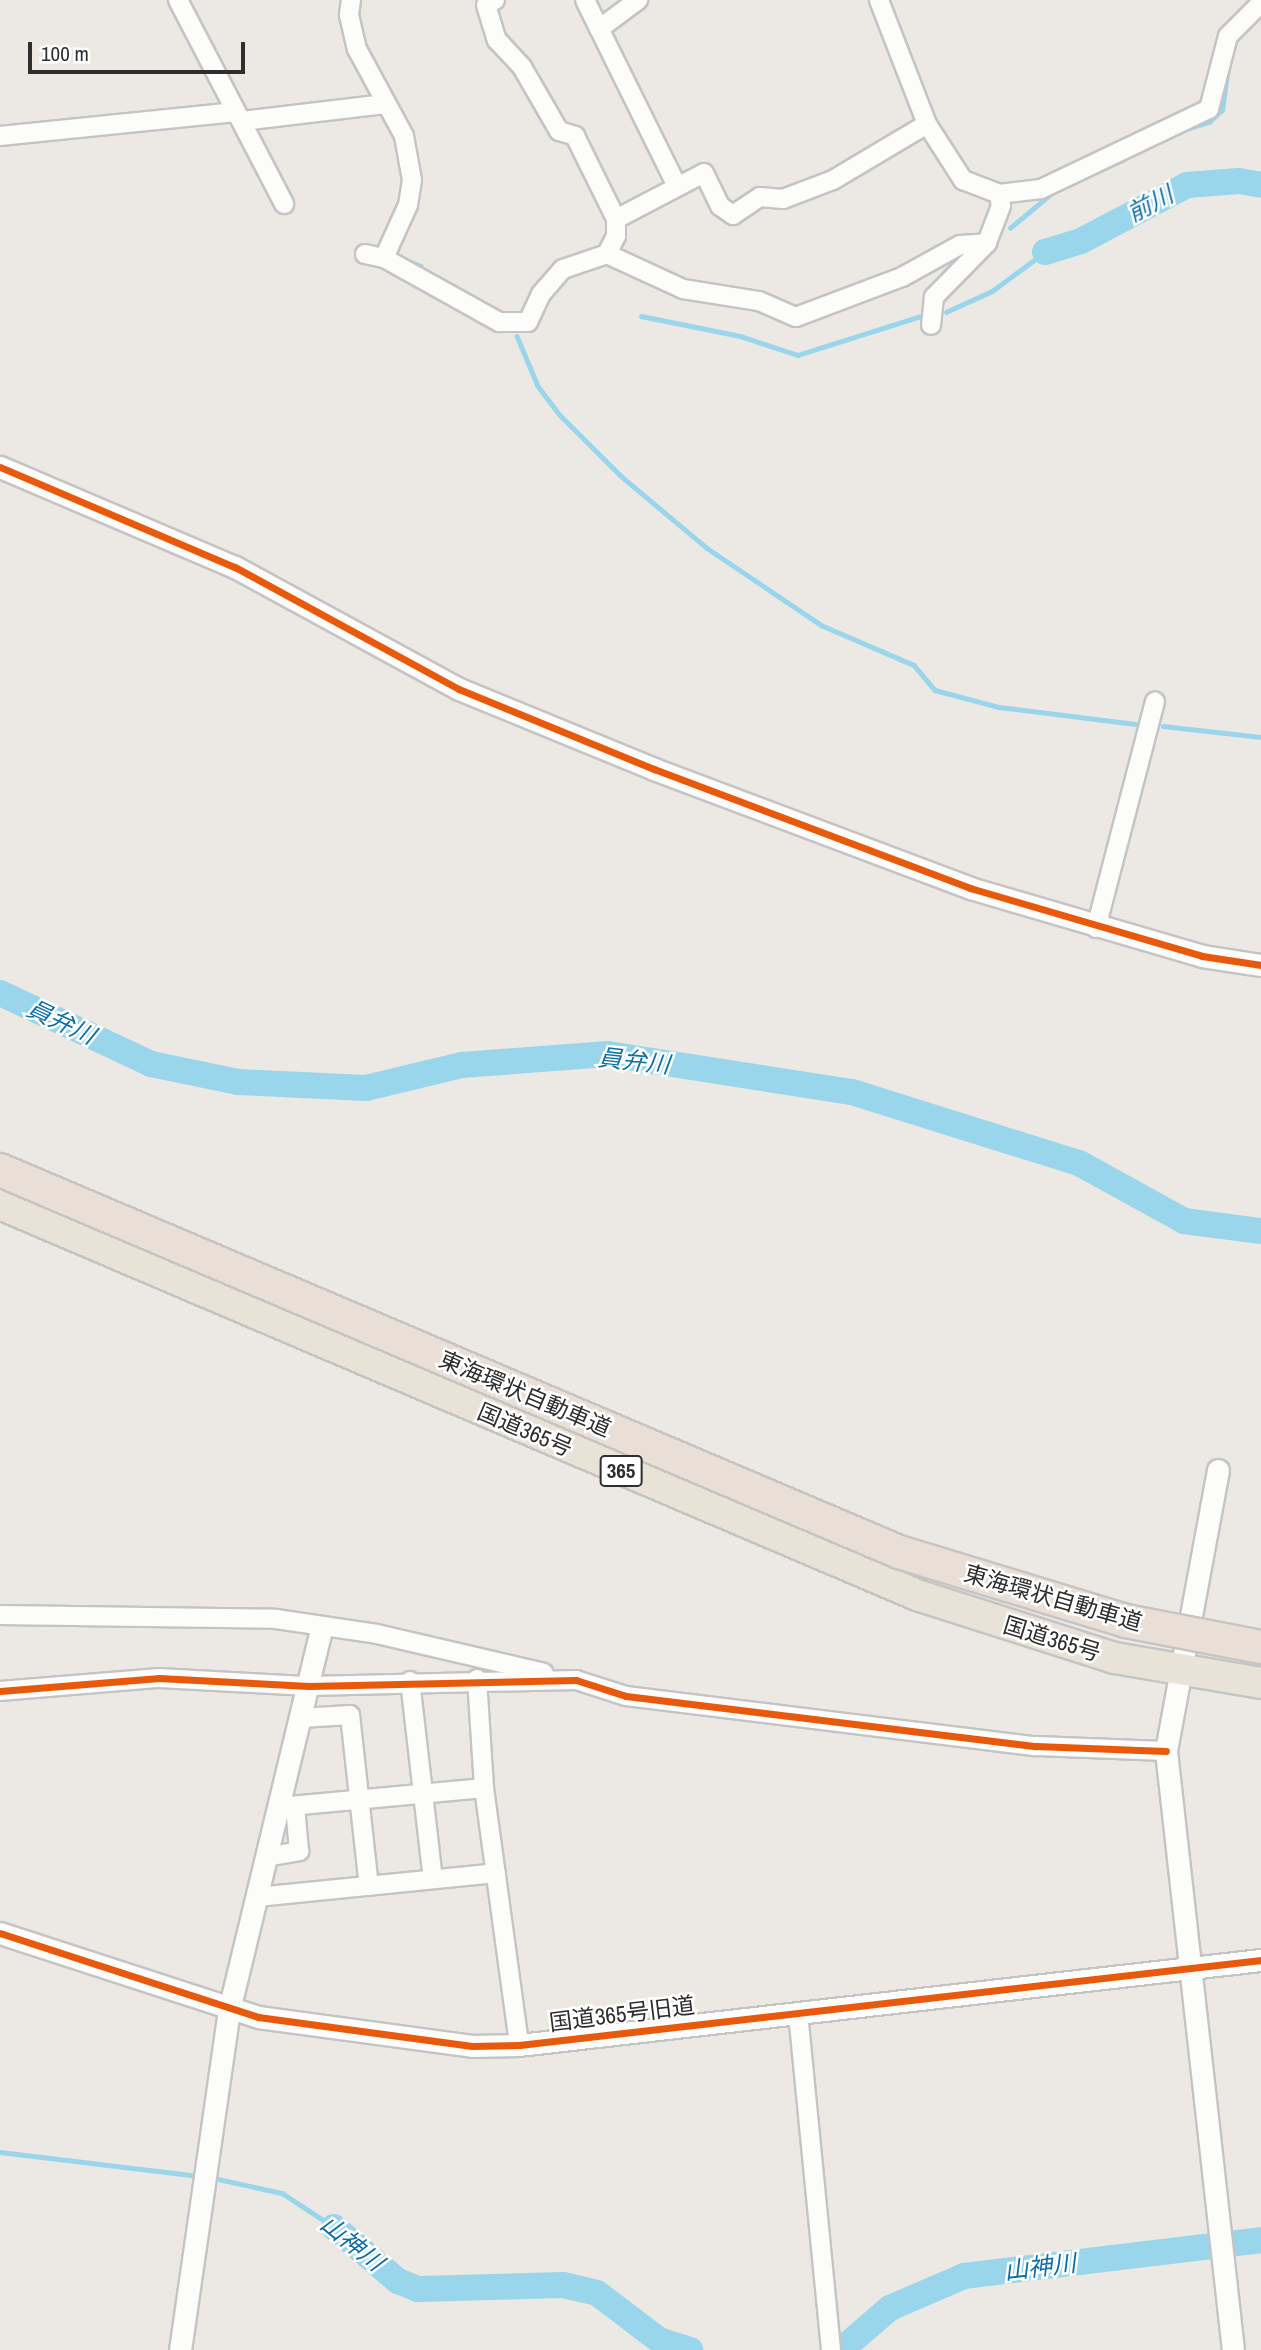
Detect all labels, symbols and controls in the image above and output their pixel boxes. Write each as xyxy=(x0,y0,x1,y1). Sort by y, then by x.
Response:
scale bar xyxy=(32,28,248,72)
text: 100 m xyxy=(41,39,89,68)
water label: 前川 xyxy=(1122,180,1178,228)
water label: 員弁川 xyxy=(22,994,100,1050)
water label: 員弁川 xyxy=(597,1043,671,1079)
street label: 東海環状自動車道 xyxy=(435,1345,615,1443)
street label: 国道365号 xyxy=(473,1398,577,1462)
road number: 365 xyxy=(598,1454,644,1488)
street label: 東海環状自動車道 xyxy=(961,1559,1145,1637)
street label: 国道365号 xyxy=(1000,1611,1104,1667)
street label: 国道365号旧道 xyxy=(548,1991,696,2037)
water label: 山神川 xyxy=(315,2209,389,2277)
water label: 山神川 xyxy=(1003,2248,1077,2286)

